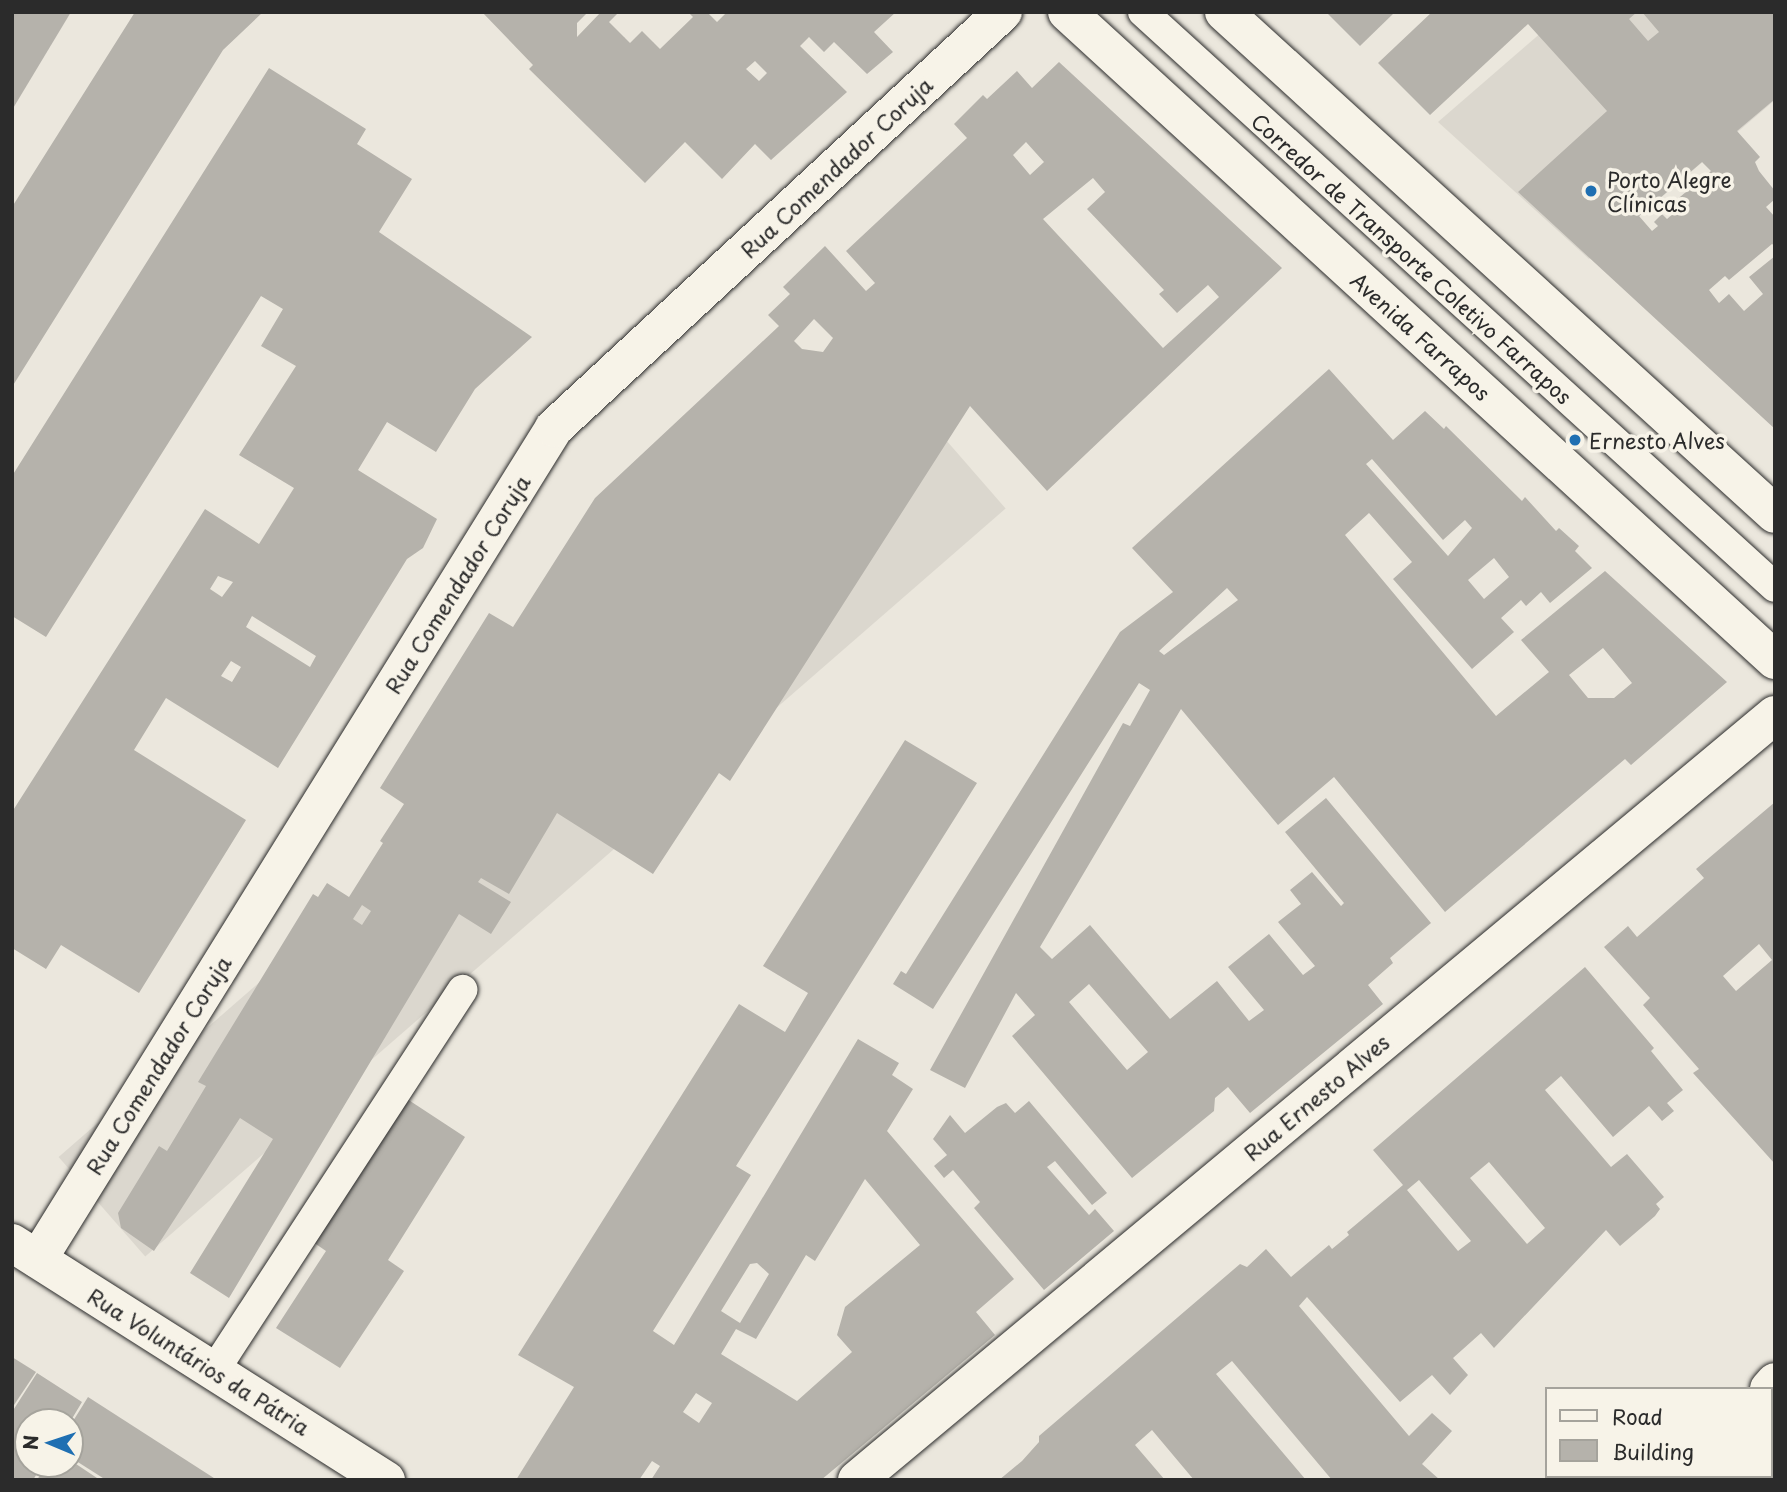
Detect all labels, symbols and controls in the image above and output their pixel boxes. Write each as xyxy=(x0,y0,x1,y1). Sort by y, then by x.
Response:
street label: Rua Comendador Coruja xyxy=(735,72,937,262)
street label: Corredor de Transporte Coletivo Farrapos xyxy=(1247,107,1577,409)
place label: Porto Alegre Clínicas xyxy=(1607,166,1732,216)
marker: Porto Alegre Clínicas xyxy=(1581,181,1601,201)
street label: Avenida Farrapos xyxy=(1347,267,1495,405)
place label: Ernesto Alves xyxy=(1589,427,1725,453)
marker: Ernesto Alves xyxy=(1567,432,1583,448)
street label: Rua Comendador Coruja xyxy=(380,471,534,697)
street label: Rua Comendador Coruja xyxy=(81,952,235,1178)
street label: Rua Ernesto Alves xyxy=(1238,1029,1394,1165)
street label: Rua Voluntários da Pátria xyxy=(83,1282,315,1440)
legend xyxy=(1546,1387,1773,1478)
text: Road xyxy=(1612,1400,1663,1432)
north arrow xyxy=(14,1408,84,1478)
text: N xyxy=(16,1434,44,1450)
text: Building xyxy=(1612,1435,1694,1467)

